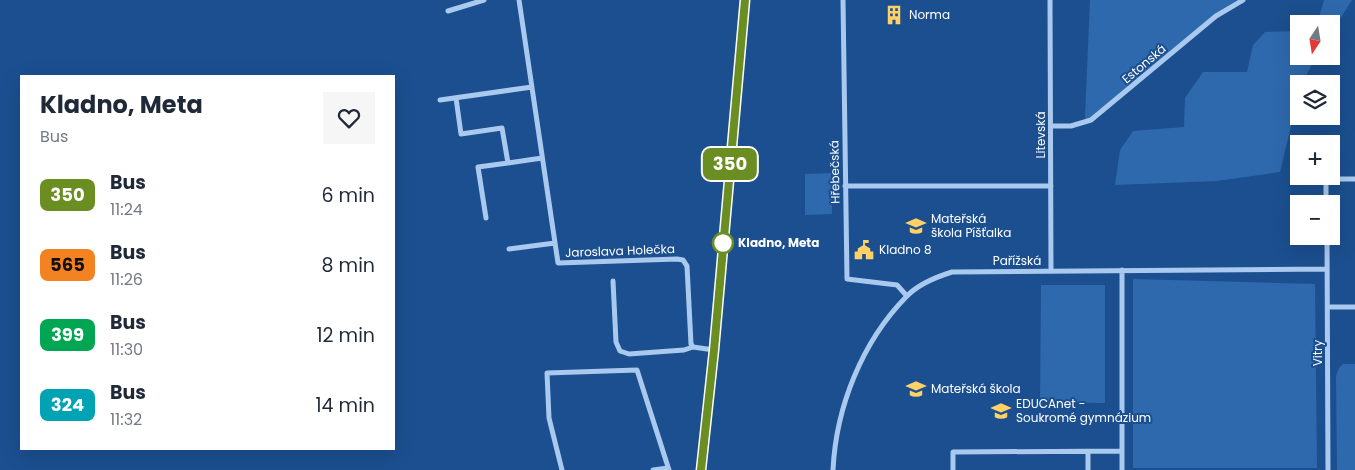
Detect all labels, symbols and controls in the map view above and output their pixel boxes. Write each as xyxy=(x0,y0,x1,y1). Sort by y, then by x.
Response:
building icon: Norma xyxy=(883,4,905,26)
place label: Norma xyxy=(909,6,950,23)
north arrow xyxy=(1290,15,1340,65)
map controls xyxy=(1290,15,1340,245)
street label: Estonská xyxy=(1118,40,1169,87)
button: layers xyxy=(1290,75,1340,125)
text: Kladno, Meta xyxy=(40,88,203,121)
button: heart xyxy=(323,92,375,144)
street label: Litevská xyxy=(1032,111,1049,159)
text: Bus xyxy=(40,125,68,148)
button: + xyxy=(1290,135,1340,185)
street label: Hřebečská xyxy=(825,140,844,204)
line badge: 350 xyxy=(701,148,759,180)
text: 350 xyxy=(713,151,747,176)
text: Bus xyxy=(110,169,146,196)
text: 350 xyxy=(50,182,85,207)
text: 6 min xyxy=(321,182,375,209)
button: − xyxy=(1290,195,1340,245)
text: 11:24 xyxy=(110,198,143,221)
place label: Mateřská škola Píšťalka xyxy=(931,210,1011,241)
school or university icon: Mateřská škola Píšťalka xyxy=(905,215,927,237)
marker: Kladno, Meta xyxy=(712,232,734,254)
place label: Kladno, Meta xyxy=(738,234,819,251)
text: Bus xyxy=(110,239,146,266)
public building icon: Kladno 8 xyxy=(853,239,875,261)
street label: Jaroslava Holečka xyxy=(565,240,675,261)
place label: Kladno 8 xyxy=(879,241,932,258)
text: 565 xyxy=(50,252,85,277)
text: 8 min xyxy=(322,252,375,279)
street label: Pařížská xyxy=(993,252,1041,269)
text: 11:26 xyxy=(110,268,143,291)
text: Bus xyxy=(110,309,146,336)
text: 399 xyxy=(51,322,84,347)
text: 12 min xyxy=(317,322,375,349)
text: 11:30 xyxy=(110,338,143,361)
street label: Vitry xyxy=(1309,339,1326,366)
school or university icon: Mateřská škola xyxy=(905,378,927,400)
text: Bus xyxy=(110,379,146,406)
place label: Mateřská škola xyxy=(931,380,1021,397)
text: 324 xyxy=(51,392,84,417)
text: 14 min xyxy=(315,392,375,419)
place label: EDUCAnet - Soukromé gymnázium xyxy=(1016,395,1151,426)
school or university icon: EDUCAnet - Soukromé gymnázium xyxy=(990,400,1012,422)
text: 11:32 xyxy=(110,408,142,431)

